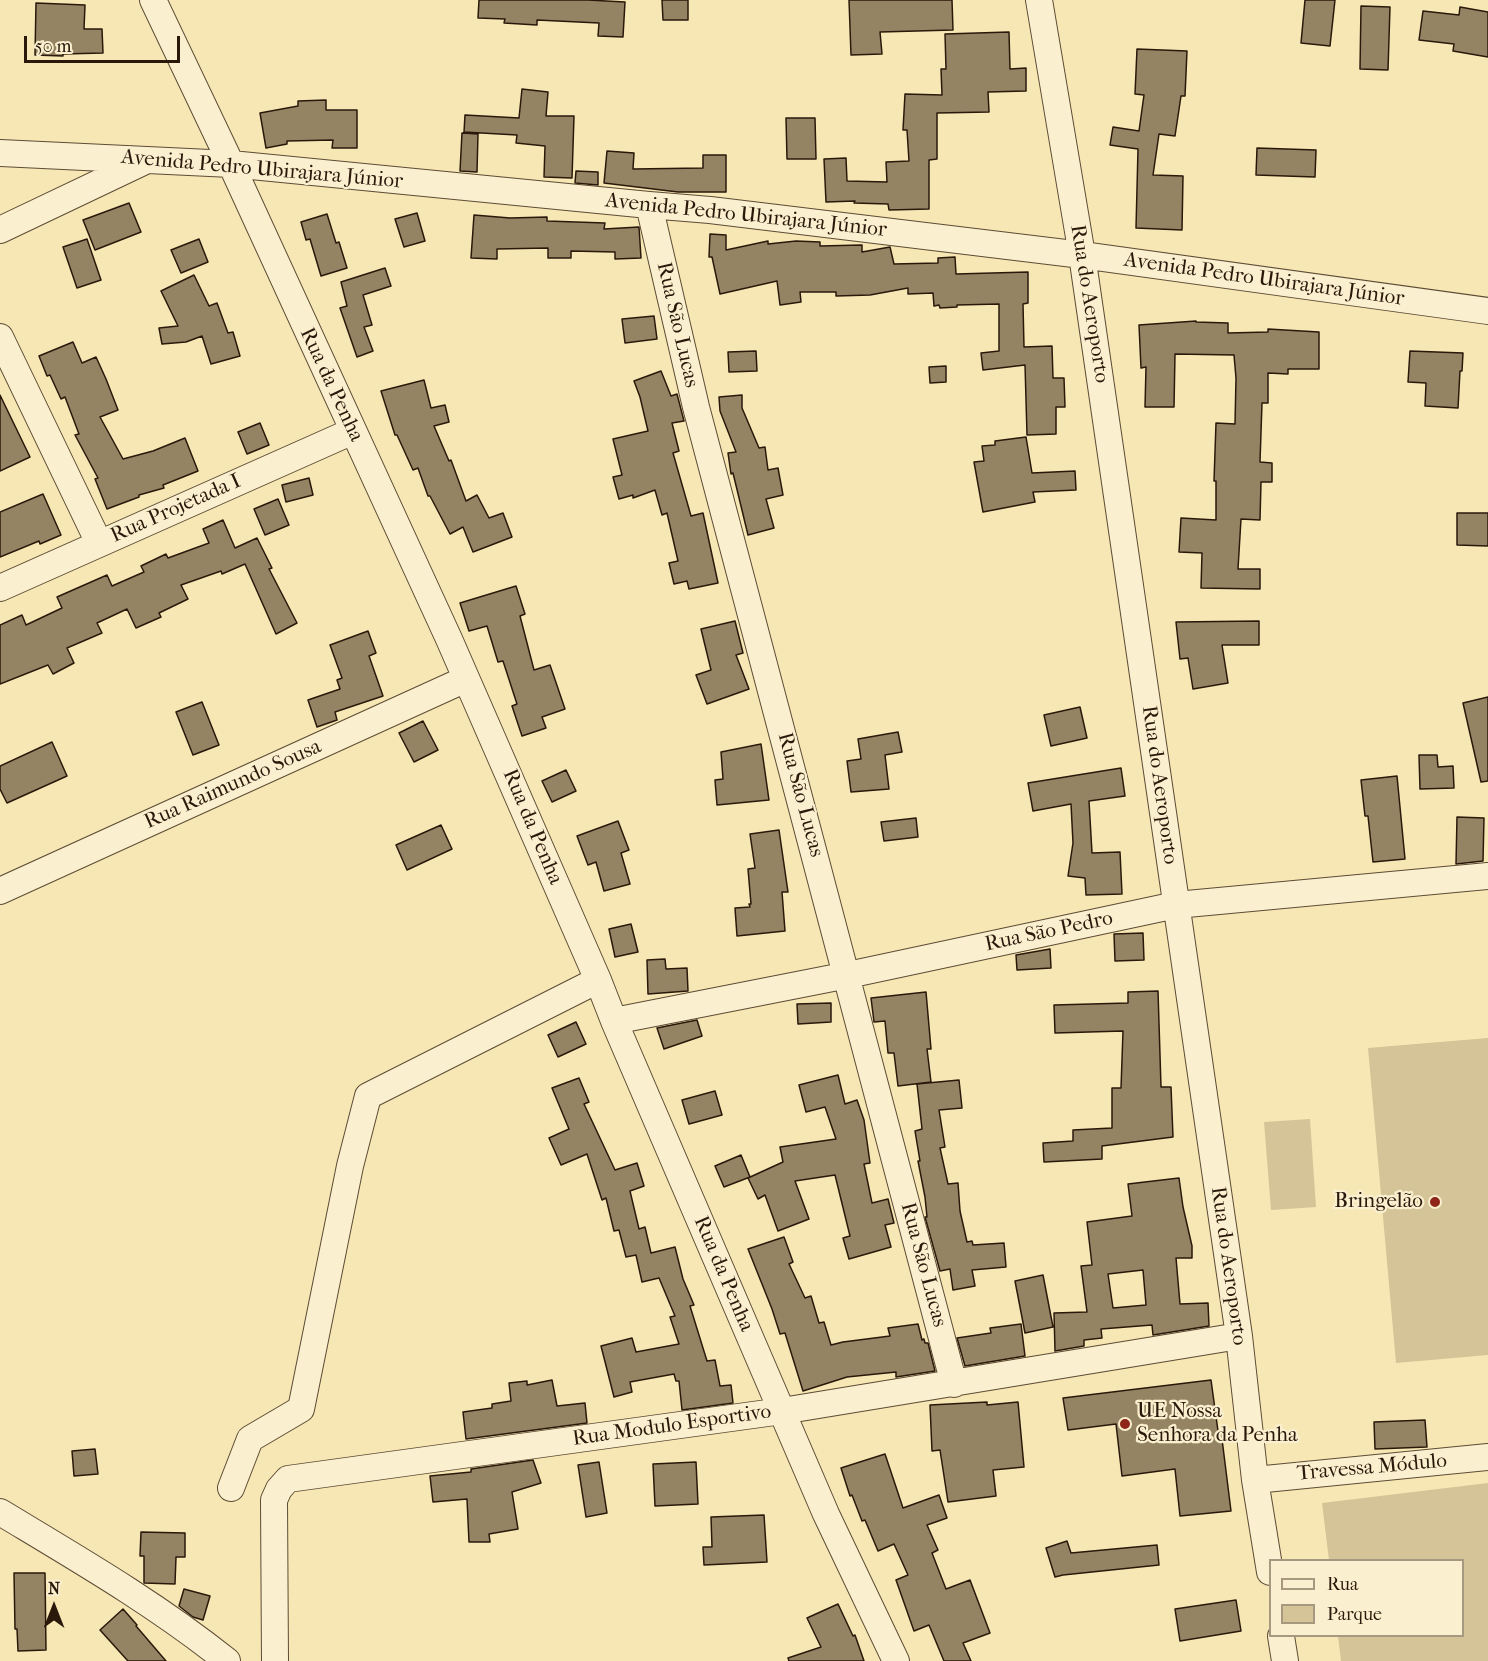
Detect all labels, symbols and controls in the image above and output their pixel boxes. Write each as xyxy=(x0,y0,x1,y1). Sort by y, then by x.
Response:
scale bar xyxy=(27,24,183,62)
text: 50 m xyxy=(35,36,71,57)
street label: Avenida Pedro Ubirajara Júnior xyxy=(120,145,404,195)
street label: Avenida Pedro Ubirajara Júnior xyxy=(604,189,888,243)
street label: Rua do Aeroporto xyxy=(1064,223,1114,385)
street label: Avenida Pedro Ubirajara Júnior xyxy=(1122,248,1406,312)
street label: Rua São Lucas xyxy=(650,260,704,390)
street label: Rua da Penha xyxy=(294,324,368,446)
street label: Rua Projetada I xyxy=(107,469,245,549)
street label: Rua do Aeroporto xyxy=(1135,704,1183,866)
street label: Rua São Lucas xyxy=(771,730,829,860)
street label: Rua Raimundo Sousa xyxy=(141,735,325,835)
street label: Rua da Penha xyxy=(496,766,568,888)
street label: Rua São Pedro xyxy=(983,906,1115,958)
street label: Rua do Aeroporto xyxy=(1204,1185,1252,1347)
place label: Bringelão xyxy=(1334,1189,1423,1215)
marker: Bringelão xyxy=(1428,1195,1442,1209)
street label: Rua São Lucas xyxy=(894,1200,952,1330)
street label: Rua da Penha xyxy=(687,1213,759,1335)
place label: UE Nossa Senhora da Penha xyxy=(1137,1399,1298,1449)
street label: Rua Modulo Esportivo xyxy=(571,1400,773,1452)
marker: UE Nossa Senhora da Penha xyxy=(1118,1417,1132,1431)
street label: Travessa Módulo xyxy=(1296,1449,1448,1487)
legend xyxy=(1269,1559,1464,1637)
text: Rua xyxy=(1327,1574,1358,1595)
north arrow xyxy=(24,1577,84,1637)
text: N xyxy=(48,1579,60,1598)
text: Parque xyxy=(1327,1604,1382,1625)

